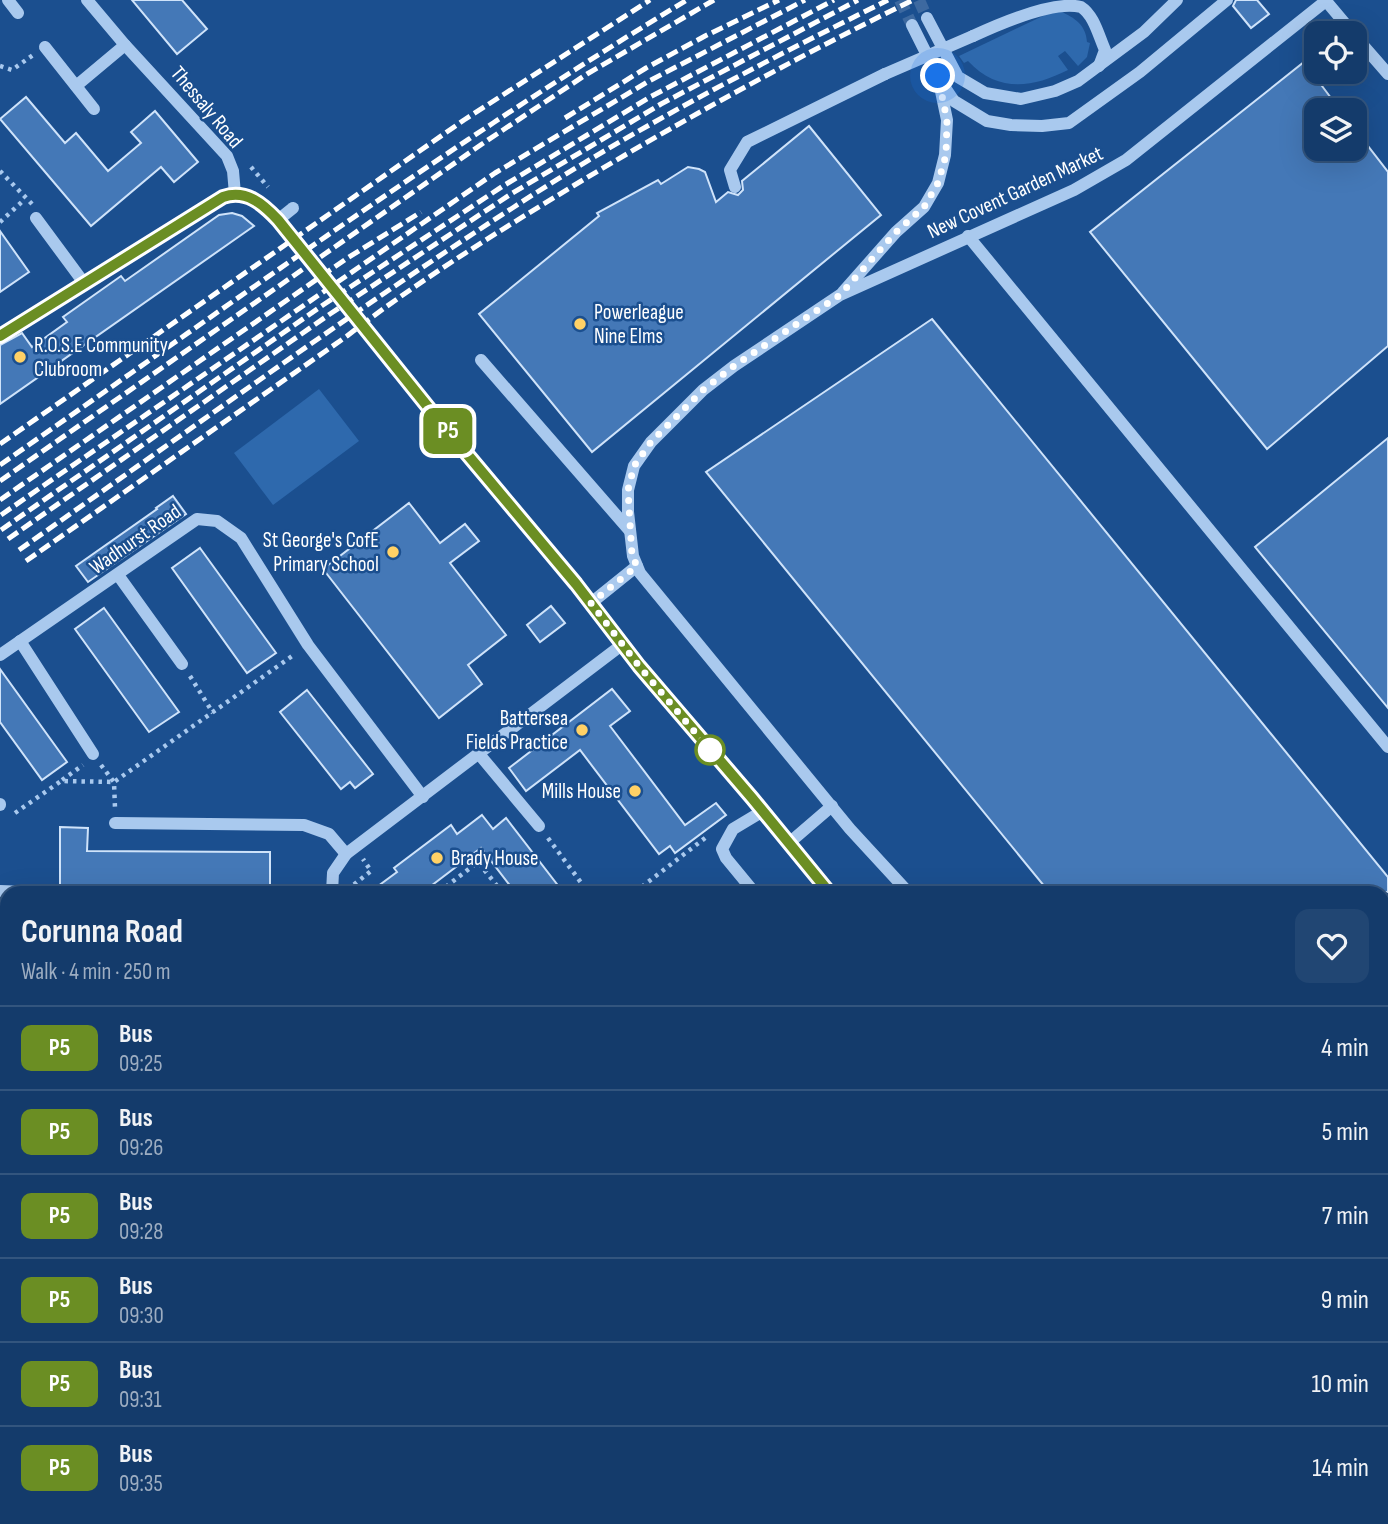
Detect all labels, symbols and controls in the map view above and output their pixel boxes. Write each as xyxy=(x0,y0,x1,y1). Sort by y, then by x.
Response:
map controls xyxy=(1304,21,1367,161)
button: locate xyxy=(1304,21,1367,84)
your location xyxy=(920,58,955,93)
street label: Thessaly Road xyxy=(165,61,248,153)
button: layers xyxy=(1304,98,1367,161)
street label: New Covent Garden Market xyxy=(923,141,1107,244)
place label: Powerleague Nine Elms xyxy=(594,300,684,349)
marker: Powerleague Nine Elms xyxy=(572,316,588,332)
place label: R.O.S.E Community Clubroom xyxy=(34,333,168,382)
marker: R.O.S.E Community Clubroom xyxy=(12,349,28,365)
line badge: P5 xyxy=(416,408,480,454)
text: P5 xyxy=(437,416,459,445)
street label: Wadhurst Road xyxy=(85,499,186,580)
place label: St George's CofE Primary School xyxy=(263,528,379,577)
marker: St George's CofE Primary School xyxy=(385,544,401,560)
place label: Battersea Fields Practice xyxy=(466,706,568,755)
marker: Battersea Fields Practice xyxy=(574,722,590,738)
unlabelled marker xyxy=(695,735,725,765)
place label: Mills House xyxy=(542,779,621,804)
marker: Mills House xyxy=(627,783,643,799)
place label: Brady House xyxy=(451,846,538,871)
marker: Brady House xyxy=(429,850,445,866)
button: heart xyxy=(1295,909,1369,983)
text: Corunna Road xyxy=(21,912,183,952)
text: Walk · 4 min · 250 m xyxy=(21,958,171,986)
text: Bus xyxy=(119,1019,153,1050)
text: P5 xyxy=(49,1033,70,1062)
text: 4 min xyxy=(1321,1033,1369,1064)
text: 09:25 xyxy=(119,1050,163,1078)
text: Bus xyxy=(119,1103,153,1134)
text: P5 xyxy=(49,1117,70,1146)
text: 5 min xyxy=(1322,1117,1369,1148)
text: 09:26 xyxy=(119,1134,163,1162)
text: Bus xyxy=(119,1187,153,1218)
text: P5 xyxy=(49,1201,70,1230)
text: 7 min xyxy=(1322,1201,1369,1232)
text: 09:28 xyxy=(119,1218,163,1246)
text: Bus xyxy=(119,1271,153,1302)
text: P5 xyxy=(49,1285,70,1314)
text: 9 min xyxy=(1321,1285,1369,1316)
text: 09:30 xyxy=(119,1302,164,1330)
text: Bus xyxy=(119,1355,153,1386)
text: P5 xyxy=(49,1369,70,1398)
text: 10 min xyxy=(1312,1369,1369,1400)
text: 09:31 xyxy=(119,1386,161,1414)
text: Bus xyxy=(119,1439,153,1470)
text: P5 xyxy=(49,1453,70,1482)
text: 14 min xyxy=(1312,1453,1369,1484)
text: 09:35 xyxy=(119,1470,163,1498)

